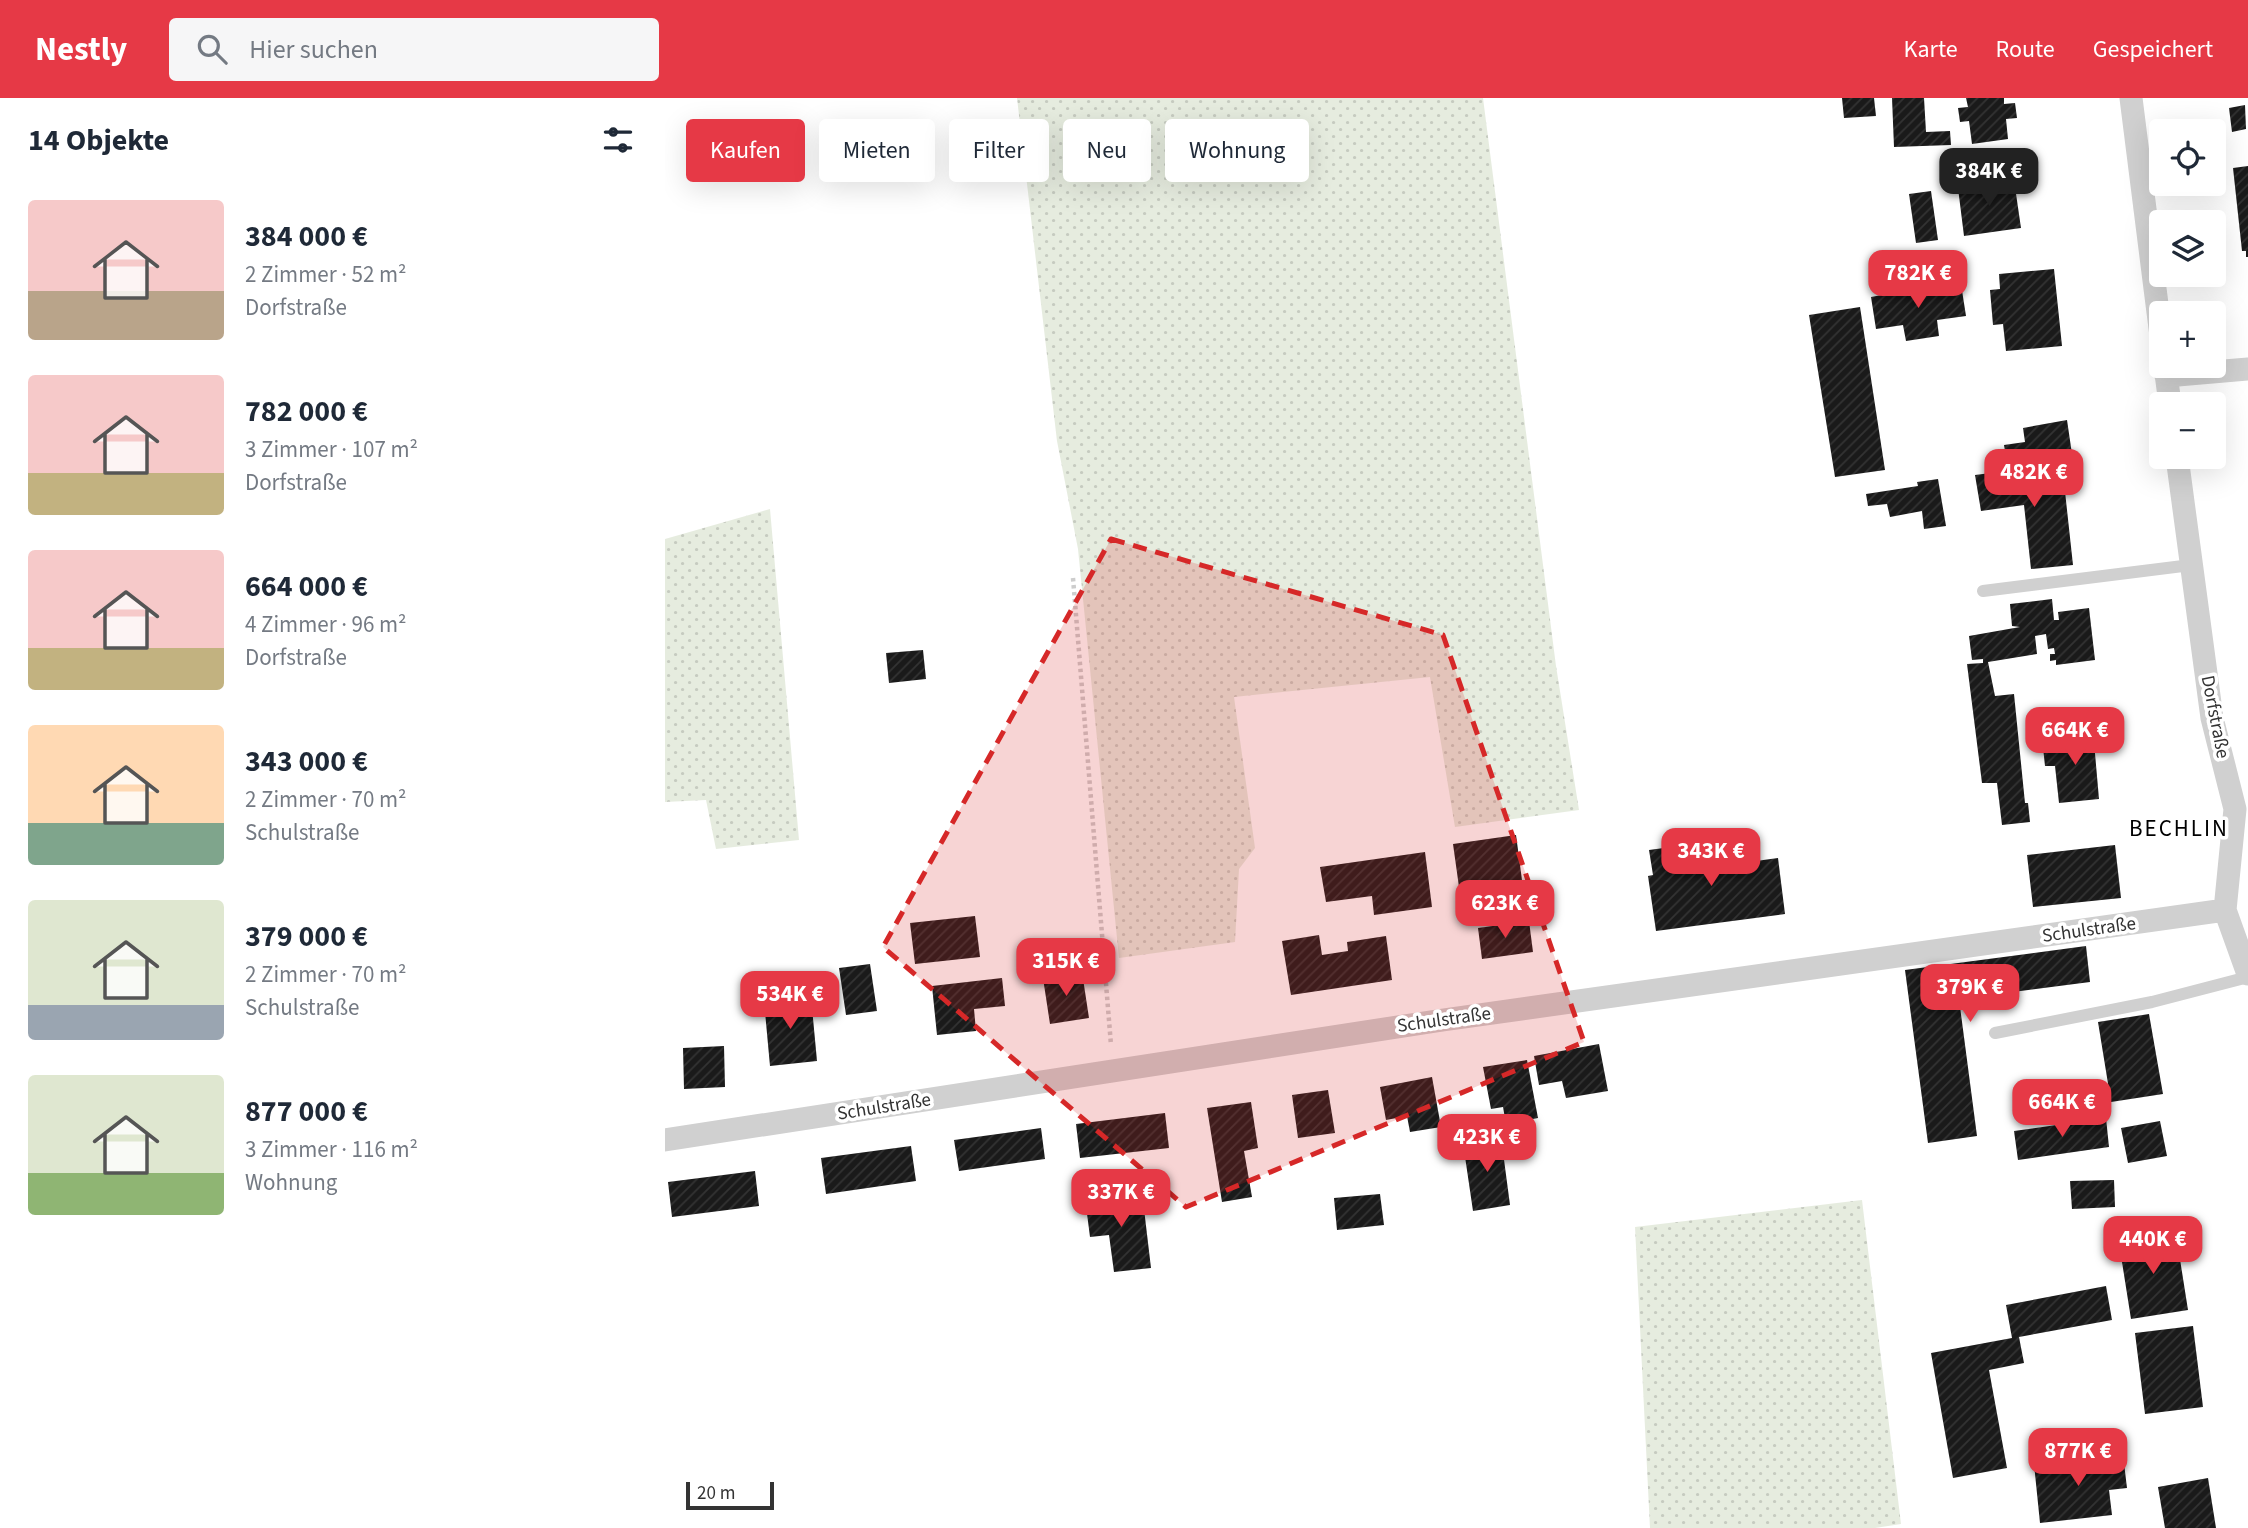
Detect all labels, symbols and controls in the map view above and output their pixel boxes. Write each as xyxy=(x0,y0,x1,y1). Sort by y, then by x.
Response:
search box xyxy=(169,18,659,81)
text: Nestly xyxy=(35,26,127,73)
icon: search xyxy=(193,30,231,68)
text: Hier suchen xyxy=(249,31,378,68)
text: Karte xyxy=(1904,32,1958,67)
text: Route xyxy=(1996,32,2055,67)
text: Gespeichert xyxy=(2093,32,2213,67)
text: 14 Objekte xyxy=(28,119,169,162)
chip: Kaufen xyxy=(686,119,805,182)
chip: Mieten xyxy=(819,119,935,182)
chip: Filter xyxy=(949,119,1049,182)
chip: Neu xyxy=(1063,119,1151,182)
chip: Wohnung xyxy=(1165,119,1309,182)
map controls xyxy=(2149,119,2226,469)
button: locate xyxy=(2149,119,2226,196)
icon: filters xyxy=(599,121,637,159)
pin: 384K € xyxy=(1932,148,2046,208)
text: 384K € xyxy=(1955,154,2023,187)
button: layers xyxy=(2149,210,2226,287)
text: 384 000 € xyxy=(245,215,368,258)
icon: home xyxy=(84,228,168,312)
pin: 782K € xyxy=(1861,250,1975,310)
text: 782K € xyxy=(1884,256,1952,289)
text: 2 Zimmer · 52 m² xyxy=(245,258,407,291)
text: Dorfstraße xyxy=(245,291,347,324)
button: + xyxy=(2149,301,2226,378)
text: 782 000 € xyxy=(245,390,368,433)
button: − xyxy=(2149,392,2226,469)
icon: home xyxy=(84,403,168,487)
text: 3 Zimmer · 107 m² xyxy=(245,433,418,466)
pin: 482K € xyxy=(1977,450,2091,509)
text: 482K € xyxy=(2000,455,2068,488)
text: Dorfstraße xyxy=(245,466,347,499)
text: 664 000 € xyxy=(245,565,368,608)
icon: home xyxy=(84,578,168,662)
text: 4 Zimmer · 96 m² xyxy=(245,608,407,641)
text: Dorfstraße xyxy=(245,641,347,674)
street label: Dorfstraße xyxy=(2194,673,2236,761)
pin: 664K € xyxy=(2018,708,2132,767)
text: 664K € xyxy=(2041,713,2109,746)
text: 343 000 € xyxy=(245,740,368,783)
icon: home xyxy=(84,753,168,837)
text: 2 Zimmer · 70 m² xyxy=(245,783,407,816)
district label: BECHLIN xyxy=(2129,812,2229,845)
text: Schulstraße xyxy=(245,816,359,849)
pin: 343K € xyxy=(1654,828,1768,888)
text: 343K € xyxy=(1677,834,1745,867)
pin: 623K € xyxy=(1448,880,1562,940)
text: 623K € xyxy=(1471,886,1539,919)
street label: Schulstraße xyxy=(2040,910,2138,950)
text: 379 000 € xyxy=(245,915,368,958)
icon: home xyxy=(84,928,168,1012)
pin: 315K € xyxy=(1009,939,1123,998)
text: 315K € xyxy=(1032,944,1100,977)
text: 2 Zimmer · 70 m² xyxy=(245,958,407,991)
pin: 379K € xyxy=(1913,964,2027,1024)
text: 379K € xyxy=(1936,970,2004,1003)
pin: 534K € xyxy=(733,972,847,1031)
text: 534K € xyxy=(756,977,824,1010)
text: Schulstraße xyxy=(245,991,359,1024)
street label: Schulstraße xyxy=(1395,1000,1493,1040)
pin: 664K € xyxy=(2005,1080,2119,1139)
text: 664K € xyxy=(2028,1085,2096,1118)
street label: Schulstraße xyxy=(835,1086,933,1128)
text: 877 000 € xyxy=(245,1090,368,1133)
icon: home xyxy=(84,1103,168,1187)
pin: 423K € xyxy=(1430,1114,1544,1174)
text: 423K € xyxy=(1453,1120,1521,1153)
text: 3 Zimmer · 116 m² xyxy=(245,1133,418,1166)
text: Wohnung xyxy=(245,1166,337,1199)
pin: 337K € xyxy=(1064,1170,1178,1229)
text: 337K € xyxy=(1087,1175,1155,1208)
pin: 440K € xyxy=(2096,1216,2210,1276)
text: 440K € xyxy=(2119,1222,2187,1255)
pin: 877K € xyxy=(2021,1428,2135,1488)
text: 877K € xyxy=(2044,1434,2112,1467)
scale bar xyxy=(686,1479,773,1511)
text: 20 m xyxy=(697,1480,735,1507)

